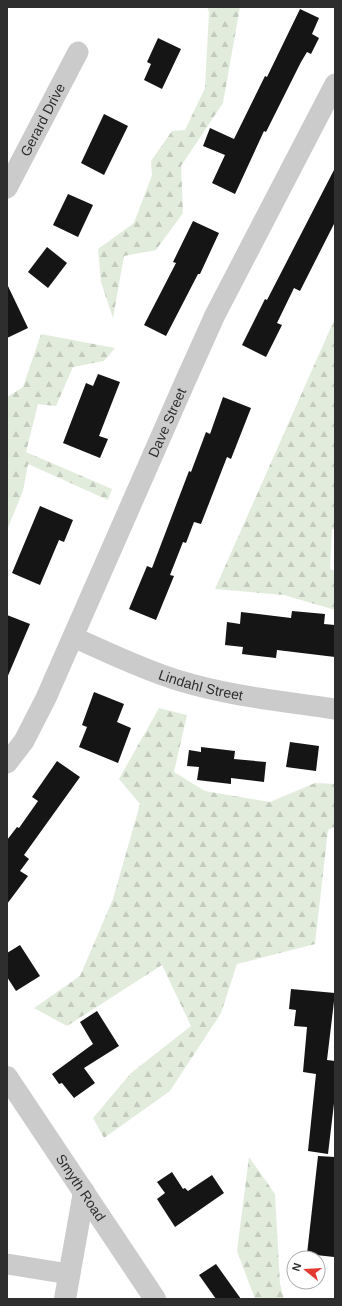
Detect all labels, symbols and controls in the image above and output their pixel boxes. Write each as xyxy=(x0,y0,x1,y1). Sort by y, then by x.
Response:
street label: Gerard Drive xyxy=(17,80,68,159)
street label: Dave Street xyxy=(145,385,189,460)
street label: Lindahl Street xyxy=(156,666,244,703)
street label: Smyth Road xyxy=(53,1151,109,1224)
north arrow xyxy=(286,1250,326,1290)
text: N xyxy=(290,1261,303,1273)

